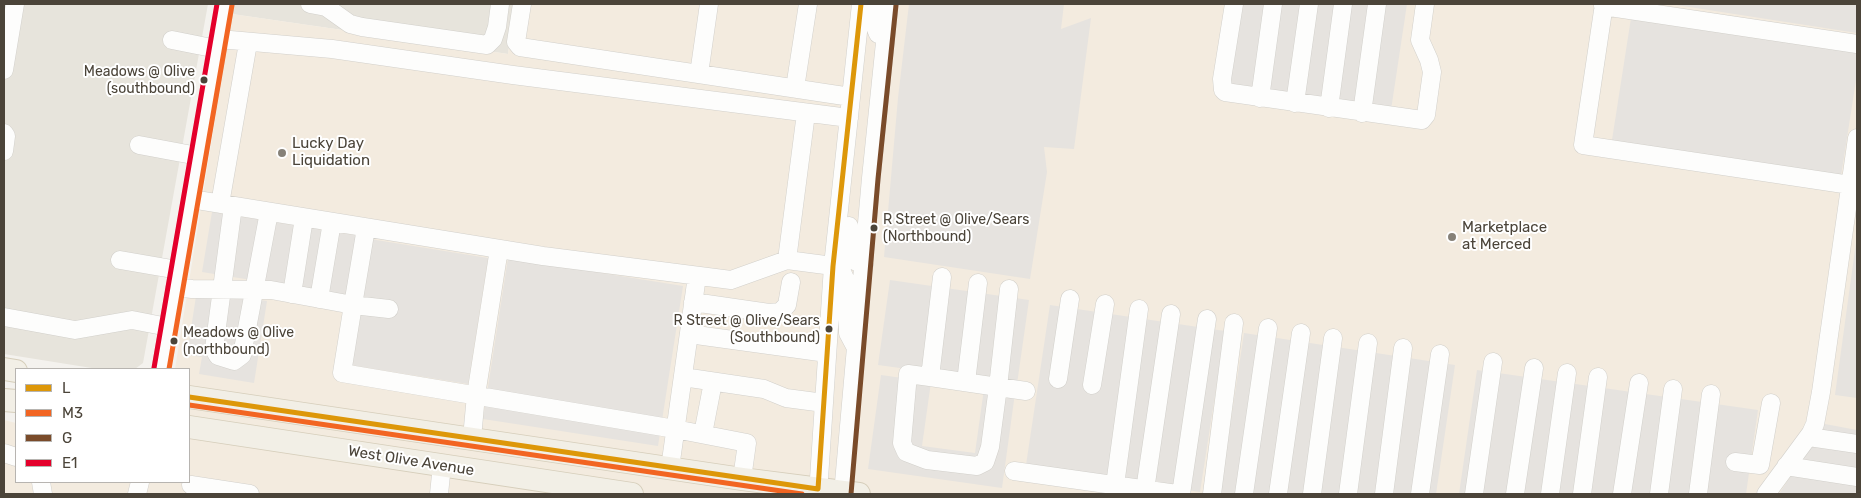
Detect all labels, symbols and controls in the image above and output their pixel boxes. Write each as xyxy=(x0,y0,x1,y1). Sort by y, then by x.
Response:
place label: Meadows @ Olive (southbound) xyxy=(84,64,195,96)
marker: Meadows @ Olive (southbound) xyxy=(199,75,209,85)
place label: Lucky Day Liquidation xyxy=(292,135,370,170)
marker: Lucky Day Liquidation xyxy=(276,147,288,159)
place label: R Street @ Olive/Sears (Northbound) xyxy=(883,212,1029,244)
place label: Marketplace at Merced xyxy=(1462,219,1547,254)
marker: R Street @ Olive/Sears (Northbound) xyxy=(869,223,879,233)
marker: Marketplace at Merced xyxy=(1446,231,1458,243)
place label: R Street @ Olive/Sears (Southbound) xyxy=(674,313,820,346)
marker: R Street @ Olive/Sears (Southbound) xyxy=(824,324,834,334)
place label: Meadows @ Olive (northbound) xyxy=(183,325,294,358)
marker: Meadows @ Olive (northbound) xyxy=(169,336,179,346)
legend xyxy=(15,368,190,483)
text: L xyxy=(62,379,70,397)
text: M3 xyxy=(62,404,83,422)
text: G xyxy=(62,429,72,447)
street label: West Olive Avenue xyxy=(347,442,475,480)
text: E1 xyxy=(62,454,77,472)

